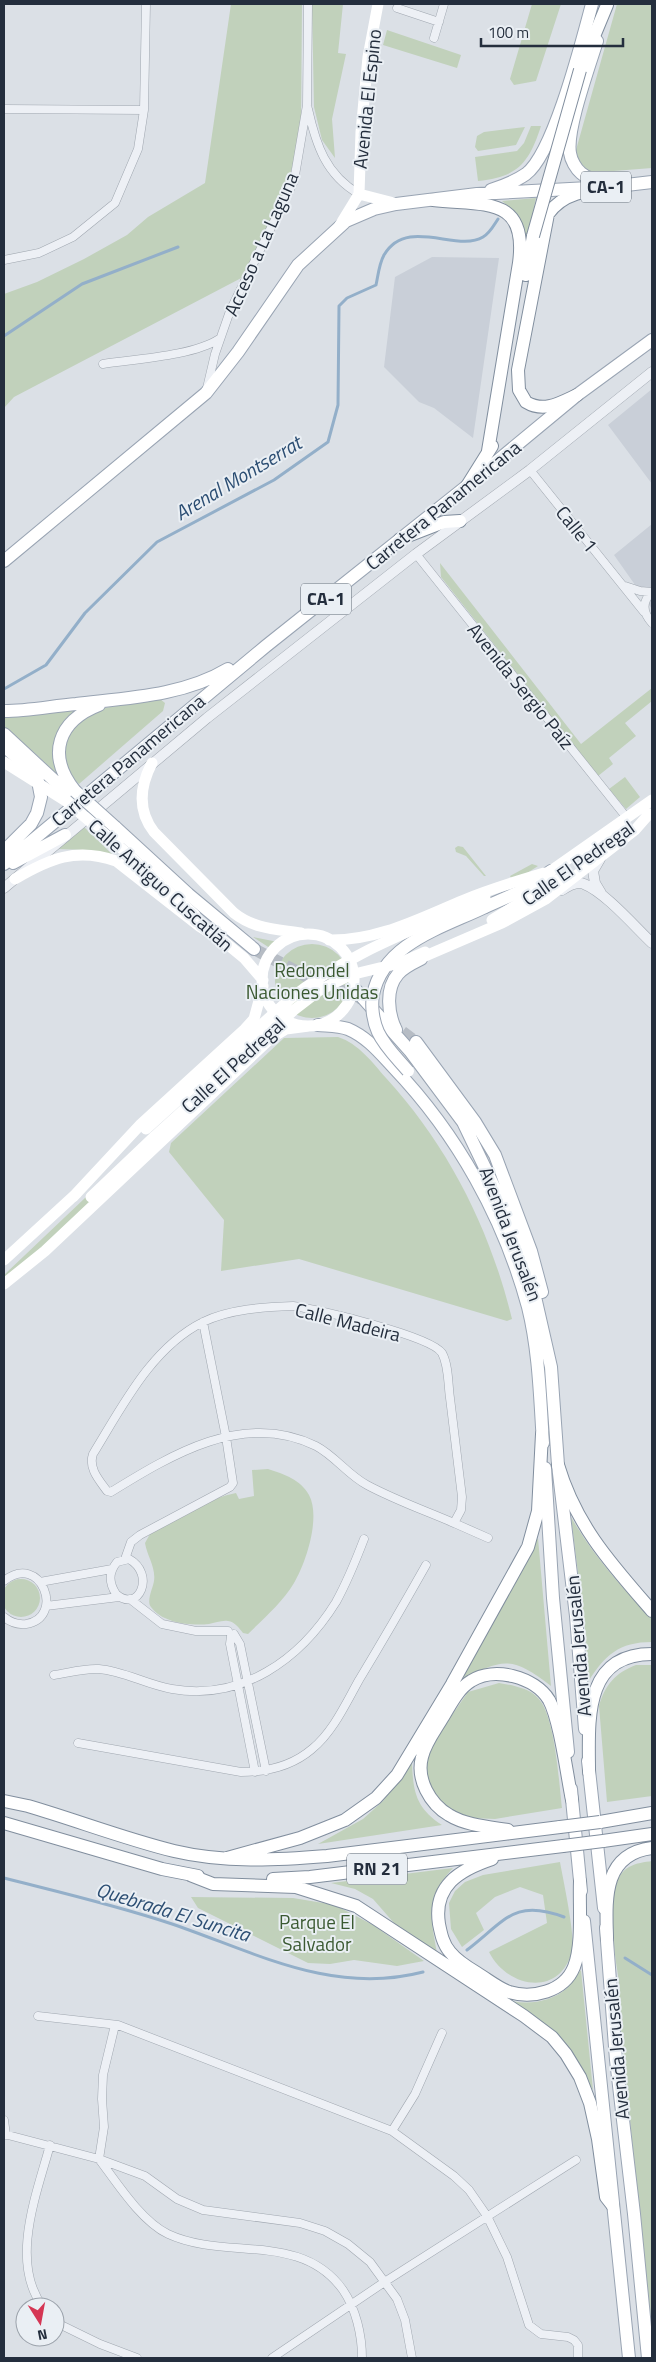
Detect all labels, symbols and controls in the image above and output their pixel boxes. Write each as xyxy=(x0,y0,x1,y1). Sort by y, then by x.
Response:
scale bar xyxy=(481,15,624,47)
text: 100 m xyxy=(488,21,529,44)
street label: Avenida El Espino xyxy=(345,28,388,170)
street label: Acceso a La Laguna xyxy=(216,167,305,320)
road number: CA-1 xyxy=(581,172,631,202)
water label: Arenal Montserrat xyxy=(168,426,309,528)
street label: Carretera Panamericana xyxy=(359,432,527,577)
street label: Calle 1 xyxy=(549,499,605,558)
road number: CA-1 xyxy=(301,584,351,614)
street label: Avenida Sergio Paíz xyxy=(461,616,582,755)
street label: Carretera Panamericana xyxy=(44,686,211,833)
street label: Calle Antiguo Cuscatlán xyxy=(82,811,240,958)
street label: Calle El Pedregal xyxy=(515,813,640,912)
park label: Redondel Naciones Unidas xyxy=(246,955,378,1006)
street label: Calle El Pedregal xyxy=(174,1010,291,1120)
street label: Avenida Jerusalén xyxy=(473,1162,550,1305)
street label: Calle Madeira xyxy=(292,1294,404,1349)
street label: Avenida Jerusalén xyxy=(557,1574,598,1718)
road number: RN 21 xyxy=(347,1854,407,1885)
water label: Quebrada El Suncita xyxy=(92,1873,255,1950)
park label: Parque El Salvador xyxy=(279,1907,355,1958)
street label: Avenida Jerusalén xyxy=(595,1977,636,2121)
north arrow xyxy=(15,2297,65,2347)
text: N xyxy=(36,2324,49,2346)

